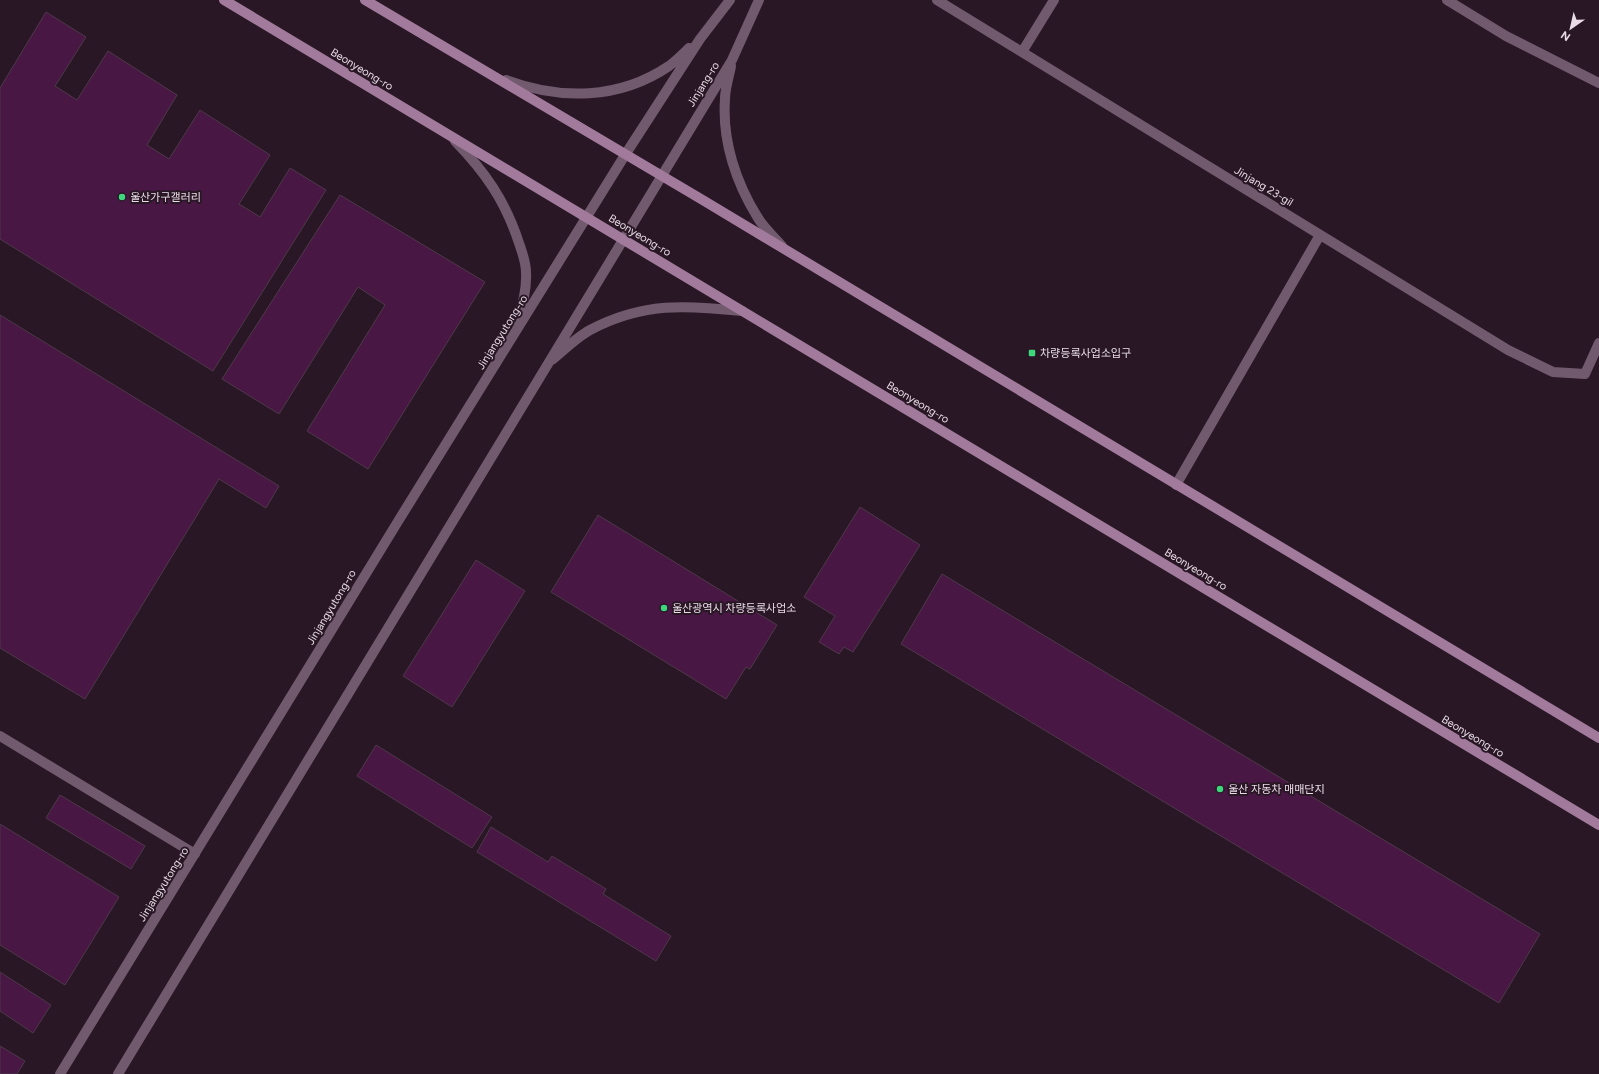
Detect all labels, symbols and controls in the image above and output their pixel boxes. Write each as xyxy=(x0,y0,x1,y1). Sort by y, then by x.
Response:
north arrow xyxy=(1551,8,1591,48)
text: N xyxy=(1559,28,1573,44)
street label: Beonyeong-ro xyxy=(328,46,395,93)
street label: Jinjang-ro xyxy=(685,60,722,109)
street label: Jinjang 23-gil xyxy=(1232,164,1296,209)
place label: 울산가구갤러리 xyxy=(130,191,201,204)
marker: 울산가구갤러리 xyxy=(117,192,127,202)
street label: Beonyeong-ro xyxy=(606,212,673,259)
street label: Jinjangyutong-ro xyxy=(474,293,531,372)
place label: 차량등록사업소입구 xyxy=(1040,347,1131,360)
marker: 차량등록사업소입구 xyxy=(1027,348,1037,358)
street label: Beonyeong-ro xyxy=(884,379,951,426)
street label: Beonyeong-ro xyxy=(1162,546,1229,593)
street label: Jinjangyutong-ro xyxy=(304,567,359,647)
place label: 울산광역시 차량등록사업소 xyxy=(672,602,796,615)
marker: 울산광역시 차량등록사업소 xyxy=(659,603,669,613)
street label: Beonyeong-ro xyxy=(1439,713,1506,760)
place label: 울산 자동차 매매단지 xyxy=(1228,783,1325,796)
marker: 울산 자동차 매매단지 xyxy=(1215,784,1225,794)
street label: Jinjangyutong-ro xyxy=(135,845,192,924)

